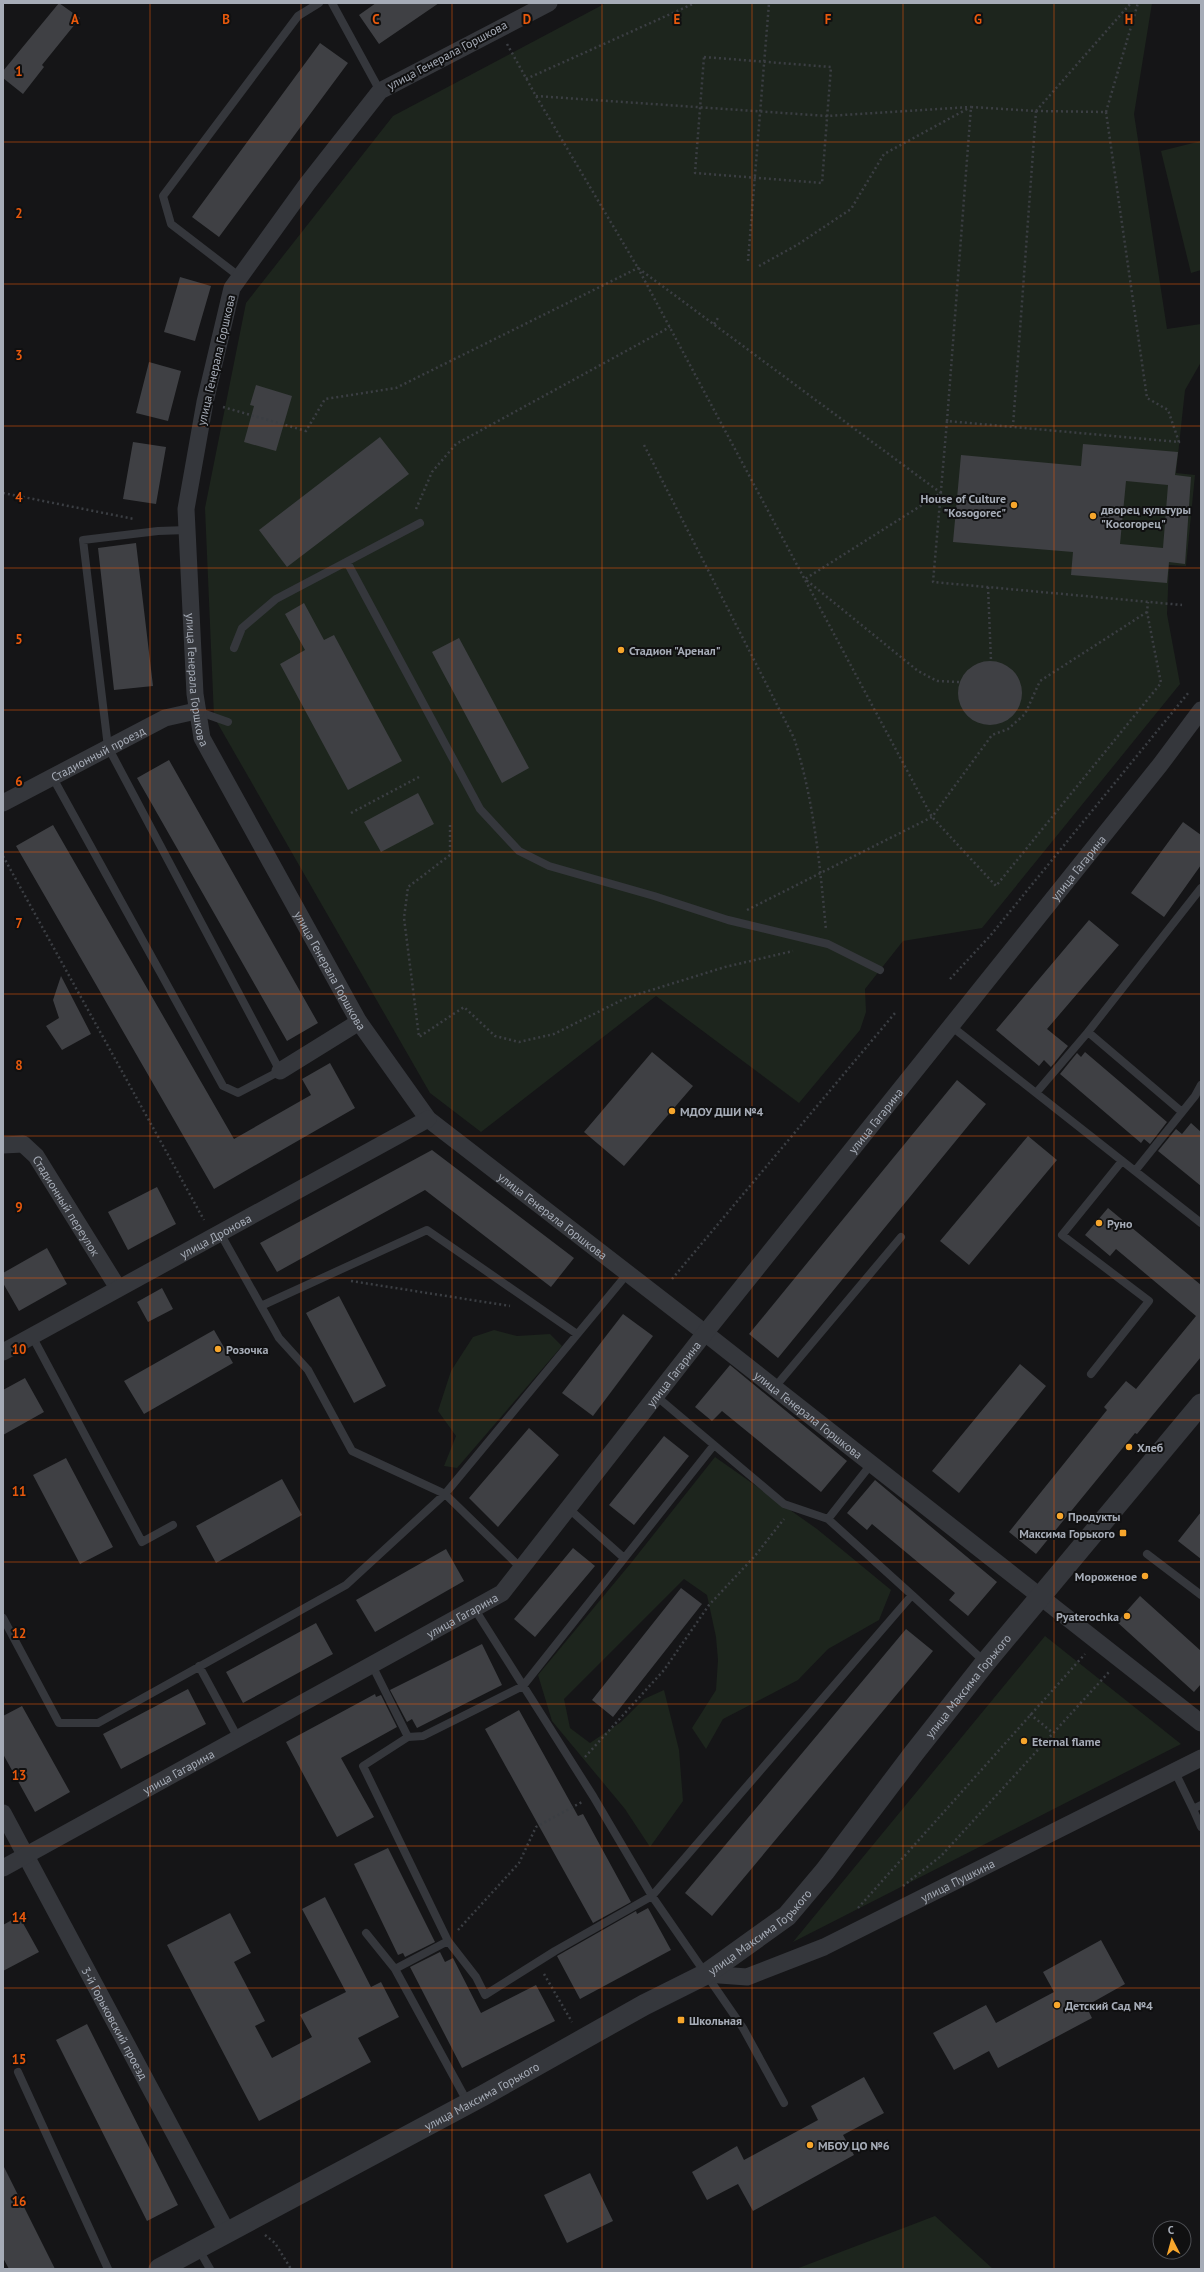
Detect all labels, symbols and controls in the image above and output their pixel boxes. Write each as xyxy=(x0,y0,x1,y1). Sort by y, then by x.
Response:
text: A xyxy=(71,11,79,28)
text: B xyxy=(222,11,230,28)
text: C xyxy=(372,11,380,28)
text: D xyxy=(523,11,531,28)
text: E xyxy=(674,11,681,28)
text: F xyxy=(825,11,832,28)
text: G xyxy=(974,11,982,28)
text: H xyxy=(1125,11,1133,28)
street label: улица Генерала Горшкова xyxy=(384,17,510,93)
text: 1 xyxy=(15,63,23,80)
text: 2 xyxy=(15,205,23,222)
street label: улица Генерала Горшкова xyxy=(194,293,238,427)
text: 3 xyxy=(15,347,23,364)
text: 4 xyxy=(15,489,23,506)
place label: House of Culture "Kosogorec" xyxy=(921,491,1006,520)
marker: House of Culture "Kosogorec" xyxy=(1009,500,1019,510)
place label: дворец культуры "Косогорец" xyxy=(1100,502,1191,531)
marker: дворец культуры "Косогорец" xyxy=(1088,511,1098,521)
street label: улица Генерала Горшкова xyxy=(184,613,213,749)
text: 5 xyxy=(15,631,23,648)
place label: Стадион "Аренал" xyxy=(629,643,721,658)
marker: Стадион "Аренал" xyxy=(616,645,626,655)
street label: Стадионный проезд xyxy=(48,722,148,784)
text: 6 xyxy=(15,773,23,790)
street label: улица Гагарина xyxy=(1047,832,1109,903)
street label: улица Генерала Горшкова xyxy=(291,908,370,1033)
text: 7 xyxy=(15,915,23,932)
text: 8 xyxy=(15,1057,23,1074)
street label: улица Гагарина xyxy=(845,1085,906,1156)
place label: МДОУ ДШИ №4 xyxy=(680,1104,764,1119)
marker: МДОУ ДШИ №4 xyxy=(667,1106,677,1116)
street label: Стадионный переулок xyxy=(30,1152,104,1259)
street label: улица Генерала Горшкова xyxy=(495,1169,611,1262)
text: 9 xyxy=(15,1199,23,1216)
street label: улица Дронова xyxy=(177,1210,254,1261)
place label: Руно xyxy=(1107,1216,1133,1231)
marker: Руно xyxy=(1094,1218,1104,1228)
street label: улица Гагарина xyxy=(643,1338,704,1410)
text: 10 xyxy=(12,1341,26,1358)
place label: Розочка xyxy=(226,1342,268,1357)
marker: Розочка xyxy=(213,1344,223,1354)
street label: улица Генерала Горшкова xyxy=(751,1367,866,1462)
place label: Хлеб xyxy=(1137,1440,1164,1455)
marker: Хлеб xyxy=(1124,1442,1134,1452)
text: 11 xyxy=(12,1483,26,1500)
place label: Продукты xyxy=(1068,1509,1120,1524)
marker: Продукты xyxy=(1055,1511,1065,1521)
place label: Максима Горького xyxy=(1019,1526,1116,1541)
marker: Максима Горького xyxy=(1118,1528,1128,1538)
place label: Мороженое xyxy=(1075,1569,1137,1584)
marker: Мороженое xyxy=(1140,1571,1150,1581)
street label: улица Гагарина xyxy=(423,1589,500,1641)
place label: Pyaterochka xyxy=(1056,1609,1119,1624)
marker: Pyaterochka xyxy=(1122,1611,1132,1621)
text: 12 xyxy=(12,1625,26,1642)
street label: улица Максима Горького xyxy=(922,1631,1014,1741)
place label: Eternal flame xyxy=(1032,1734,1101,1749)
marker: Eternal flame xyxy=(1019,1736,1029,1746)
street label: улица Гагарина xyxy=(140,1746,217,1797)
text: 13 xyxy=(12,1767,26,1784)
street label: улица Пушкина xyxy=(918,1855,997,1905)
street label: улица Максима Горького xyxy=(705,1886,814,1978)
text: 14 xyxy=(12,1909,27,1926)
street label: 3-й Горьковский проезд xyxy=(79,1964,152,2082)
place label: Детский Сад №4 xyxy=(1065,1998,1153,2013)
marker: Детский Сад №4 xyxy=(1052,2000,1062,2010)
place label: Школьная xyxy=(689,2013,742,2028)
marker: Школьная xyxy=(676,2015,686,2025)
text: 15 xyxy=(12,2051,26,2068)
street label: улица Максима Горького xyxy=(421,2058,542,2133)
place label: МБОУ ЦО №6 xyxy=(818,2138,890,2153)
marker: МБОУ ЦО №6 xyxy=(805,2140,815,2150)
text: 16 xyxy=(12,2193,26,2210)
north arrow xyxy=(1152,2220,1192,2260)
text: С xyxy=(1167,2223,1175,2237)

